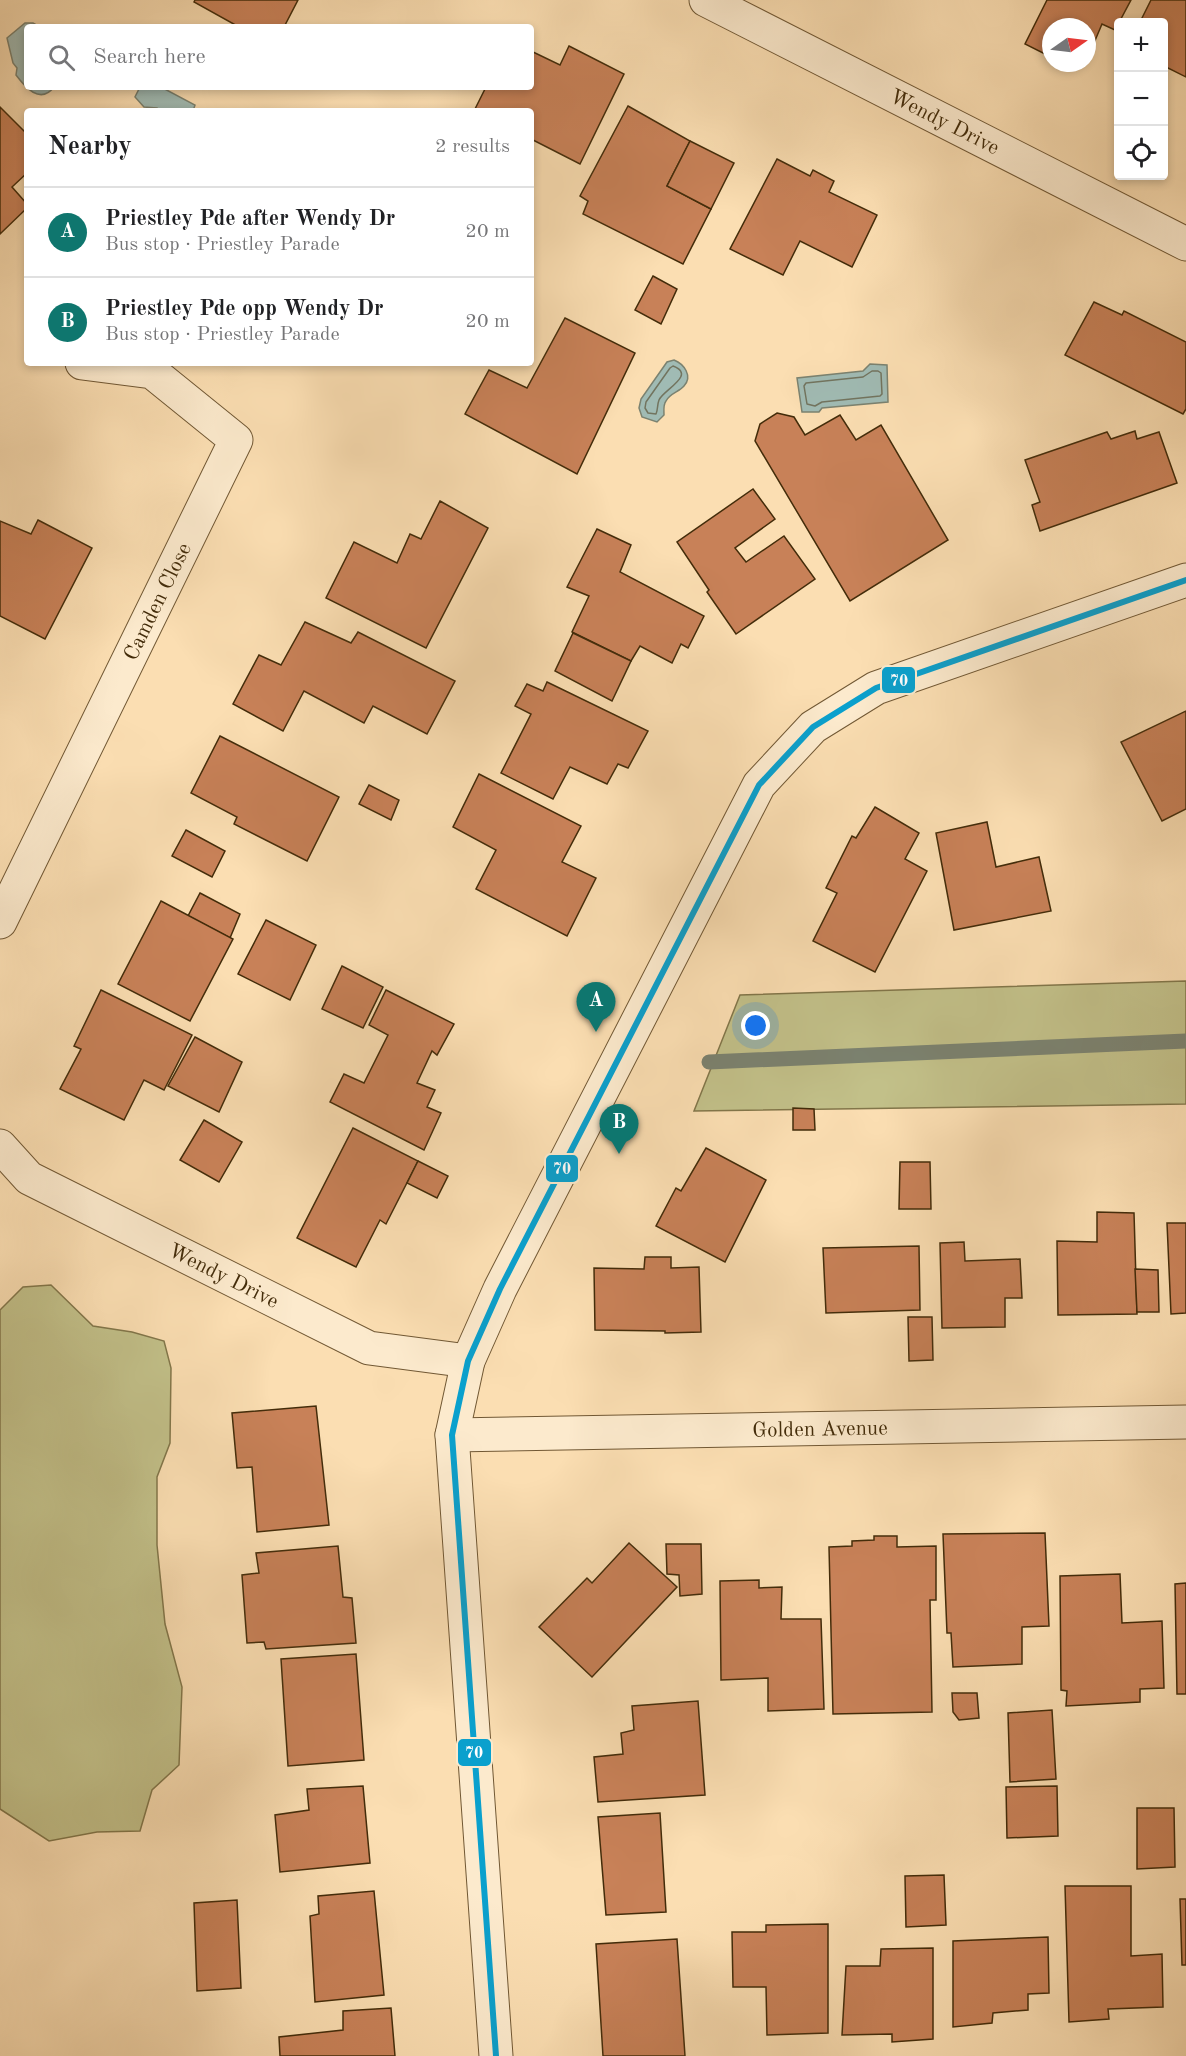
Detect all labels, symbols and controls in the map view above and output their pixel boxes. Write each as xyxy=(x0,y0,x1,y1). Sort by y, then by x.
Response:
north arrow xyxy=(1042,18,1096,72)
map controls xyxy=(1114,18,1168,180)
button: + xyxy=(1114,18,1168,72)
search box xyxy=(24,24,534,90)
icon: search xyxy=(45,41,78,74)
text: Search here xyxy=(93,46,206,68)
button: − xyxy=(1114,72,1168,126)
street label: Wendy Drive xyxy=(886,86,1002,159)
button: locate xyxy=(1114,126,1168,180)
text: Nearby xyxy=(48,134,132,160)
text: 2 results xyxy=(435,137,510,157)
text: Priestley Pde after Wendy Dr xyxy=(105,208,395,230)
text: A xyxy=(60,222,75,242)
text: 20 m xyxy=(465,222,510,242)
text: Bus stop · Priestley Parade xyxy=(105,235,340,255)
text: Priestley Pde opp Wendy Dr xyxy=(105,298,384,320)
text: B xyxy=(60,312,75,332)
text: 20 m xyxy=(465,312,510,332)
text: Bus stop · Priestley Parade xyxy=(105,325,340,345)
street label: Camden Close xyxy=(121,540,196,664)
line badge: 70 xyxy=(881,666,916,694)
text: 70 xyxy=(890,674,908,690)
pin: A xyxy=(576,982,616,1032)
your location xyxy=(741,1011,770,1040)
pin: B xyxy=(600,1104,638,1154)
line badge: 70 xyxy=(545,1154,579,1183)
text: 70 xyxy=(553,1162,571,1178)
street label: Wendy Drive xyxy=(165,1241,281,1313)
street label: Golden Avenue xyxy=(752,1418,888,1442)
line badge: 70 xyxy=(457,1738,492,1767)
text: 70 xyxy=(465,1746,483,1762)

